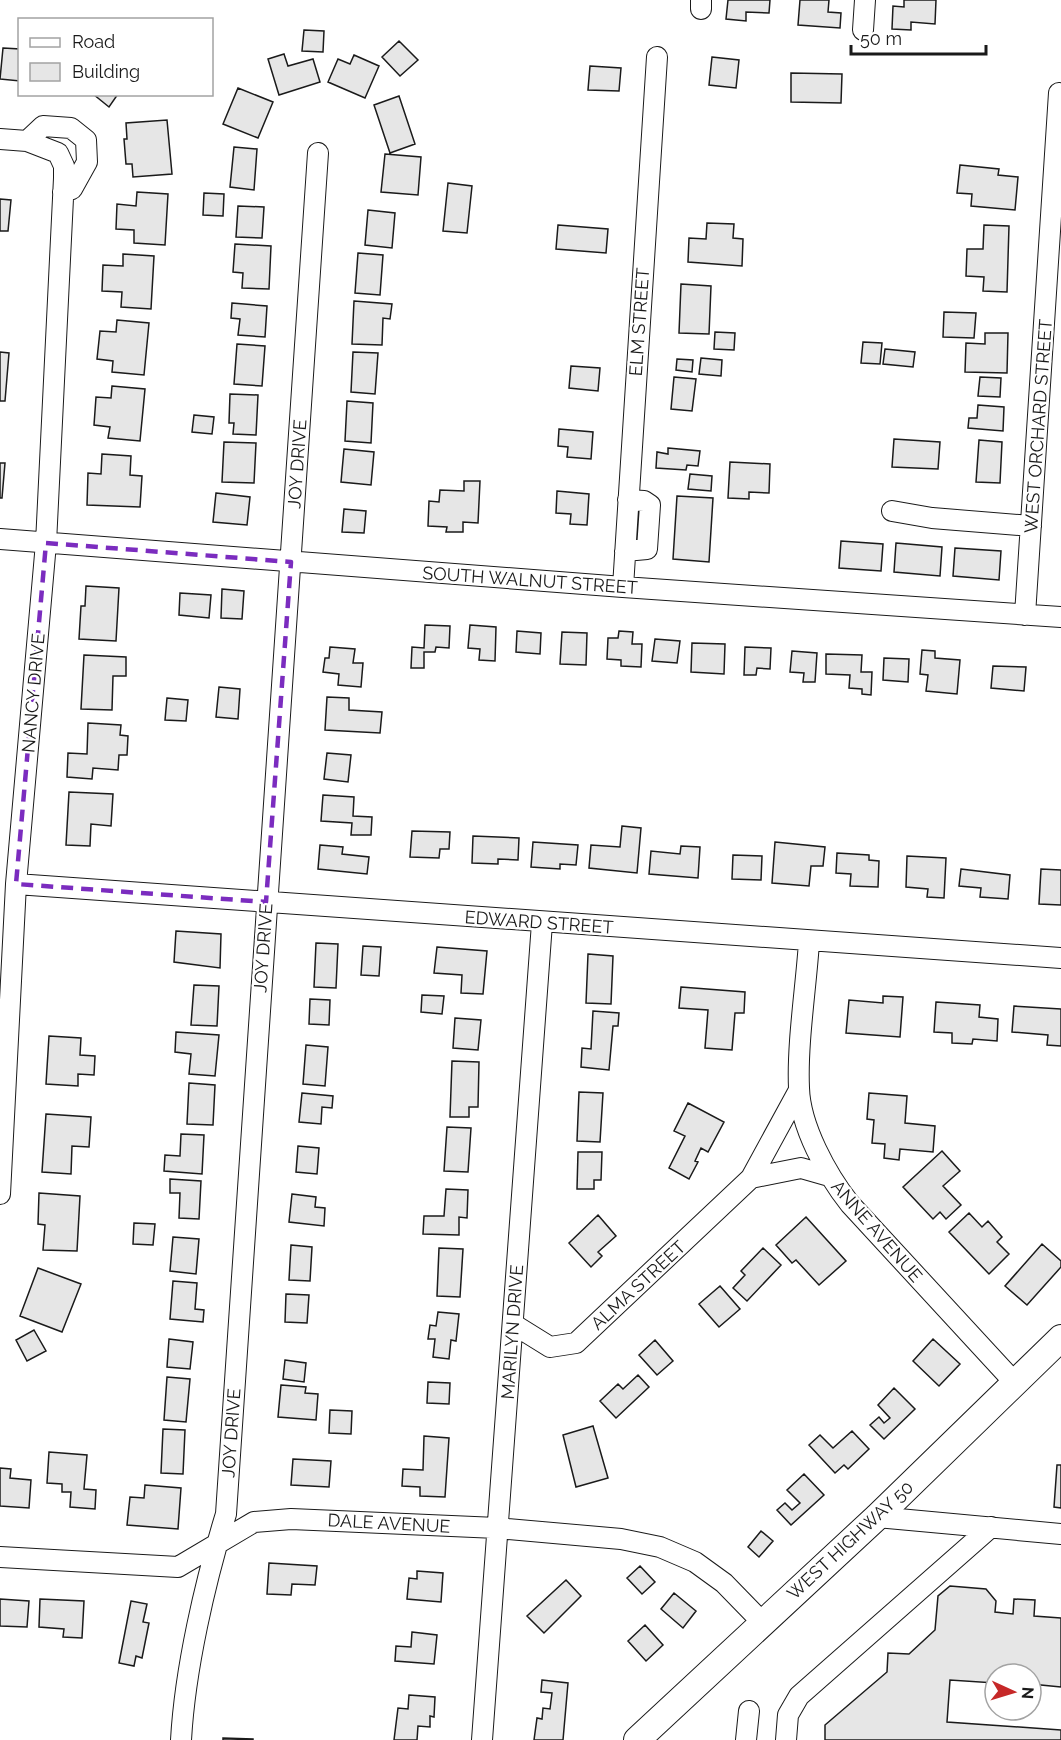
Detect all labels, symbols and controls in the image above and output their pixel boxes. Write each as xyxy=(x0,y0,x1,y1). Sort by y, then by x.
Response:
legend xyxy=(18,18,213,96)
scale bar xyxy=(851,18,986,56)
text: 50 m xyxy=(860,28,902,49)
text: Road xyxy=(72,31,115,52)
text: Building xyxy=(72,61,140,82)
street label: ELM STREET xyxy=(625,267,653,377)
street label: WEST ORCHARD STREET xyxy=(1020,318,1056,534)
street label: JOY DRIVE xyxy=(283,419,311,509)
street label: SOUTH WALNUT STREET xyxy=(422,562,638,598)
street label: NANCY DRIVE xyxy=(17,632,49,754)
street label: JOY DRIVE xyxy=(249,903,277,993)
street label: EDWARD STREET xyxy=(464,906,614,938)
street label: ANNE AVENUE xyxy=(827,1176,927,1286)
street label: ALMA STREET xyxy=(587,1236,689,1334)
street label: MARILYN DRIVE xyxy=(497,1264,527,1400)
street label: JOY DRIVE xyxy=(217,1388,245,1478)
street label: WEST HIGHWAY 50 xyxy=(783,1476,917,1604)
street label: DALE AVENUE xyxy=(327,1509,451,1537)
north arrow xyxy=(983,1662,1043,1722)
text: N xyxy=(1018,1686,1037,1700)

